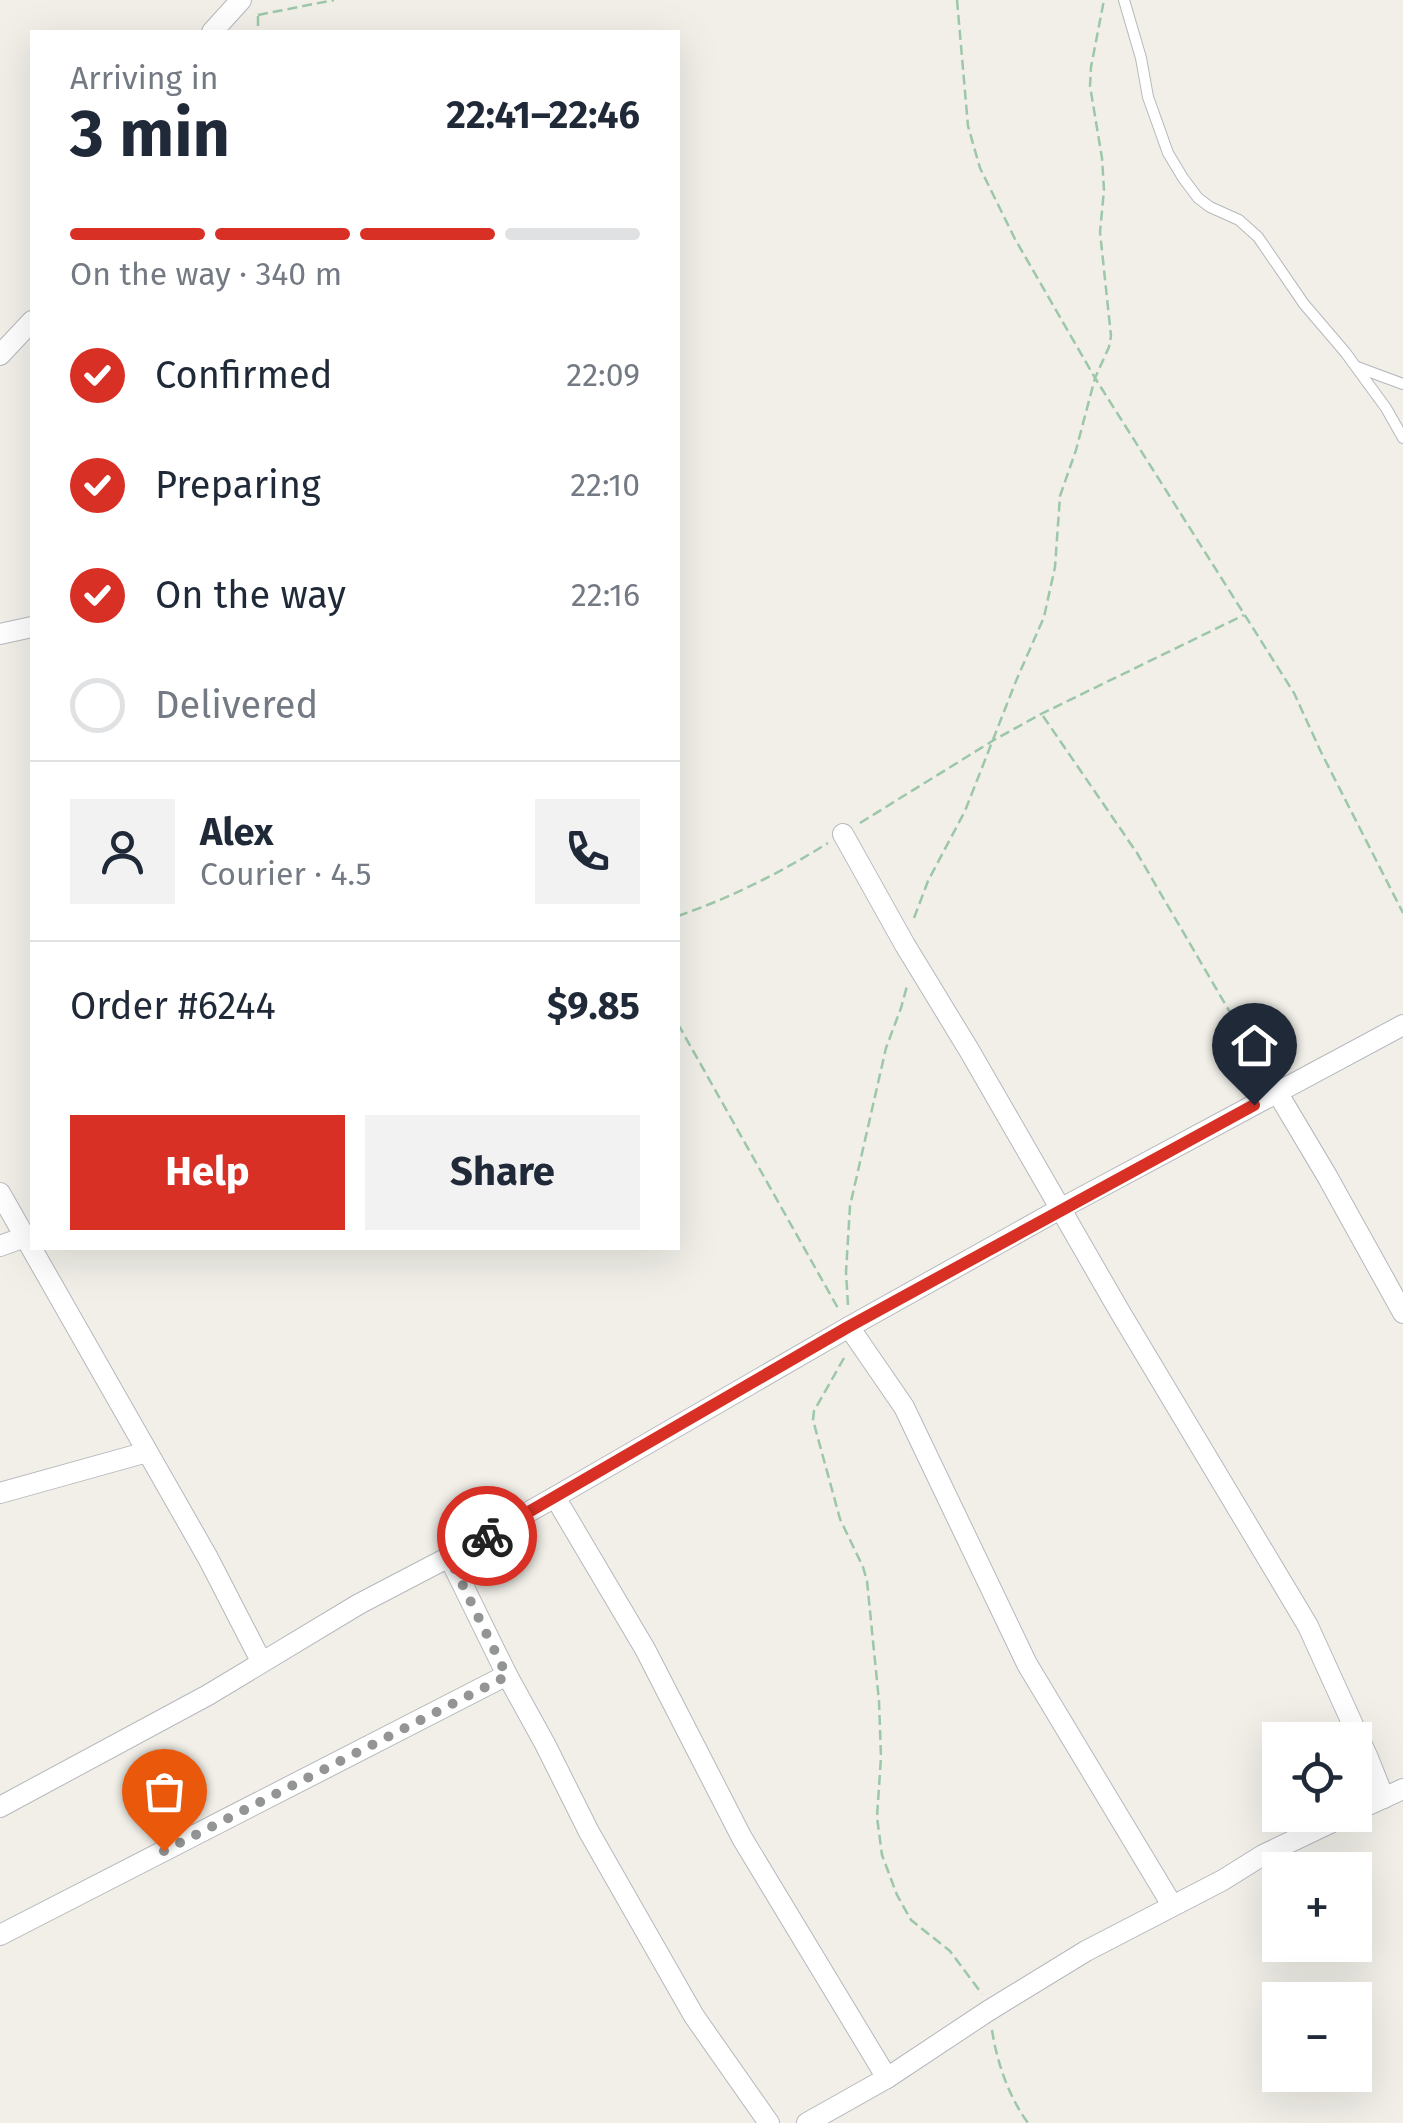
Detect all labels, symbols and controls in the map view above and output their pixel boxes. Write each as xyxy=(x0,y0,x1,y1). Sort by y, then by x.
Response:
text: Arriving in xyxy=(70,59,218,97)
text: 22:41–22:46 xyxy=(446,92,640,138)
text: 3 min xyxy=(70,95,230,173)
text: On the way · 340 m xyxy=(70,255,342,293)
icon: check xyxy=(70,348,125,403)
text: Confirmed xyxy=(155,352,333,398)
text: 22:09 xyxy=(566,356,640,394)
icon: check xyxy=(70,458,125,513)
text: Preparing xyxy=(155,462,321,508)
text: 22:10 xyxy=(570,466,640,504)
icon: check xyxy=(70,568,125,623)
text: On the way xyxy=(155,572,346,618)
text: 22:16 xyxy=(571,576,640,614)
text: Delivered xyxy=(155,682,318,728)
button: person xyxy=(70,799,175,904)
button: phone xyxy=(535,799,640,904)
text: Alex xyxy=(200,809,273,855)
text: Courier · 4.5 xyxy=(200,855,371,893)
text: Order #6244 xyxy=(70,983,276,1029)
text: $9.85 xyxy=(547,983,640,1029)
pin xyxy=(1212,1003,1297,1106)
icon: home xyxy=(1227,1018,1282,1073)
button: Help xyxy=(70,1115,345,1230)
button: Share xyxy=(365,1115,640,1230)
courier xyxy=(437,1486,537,1586)
icon: bike xyxy=(460,1509,515,1564)
map controls xyxy=(1262,1722,1372,2092)
button: locate xyxy=(1262,1722,1372,1832)
pin xyxy=(122,1749,207,1852)
icon: bag xyxy=(137,1764,192,1819)
button: + xyxy=(1262,1852,1372,1962)
button: − xyxy=(1262,1982,1372,2092)

